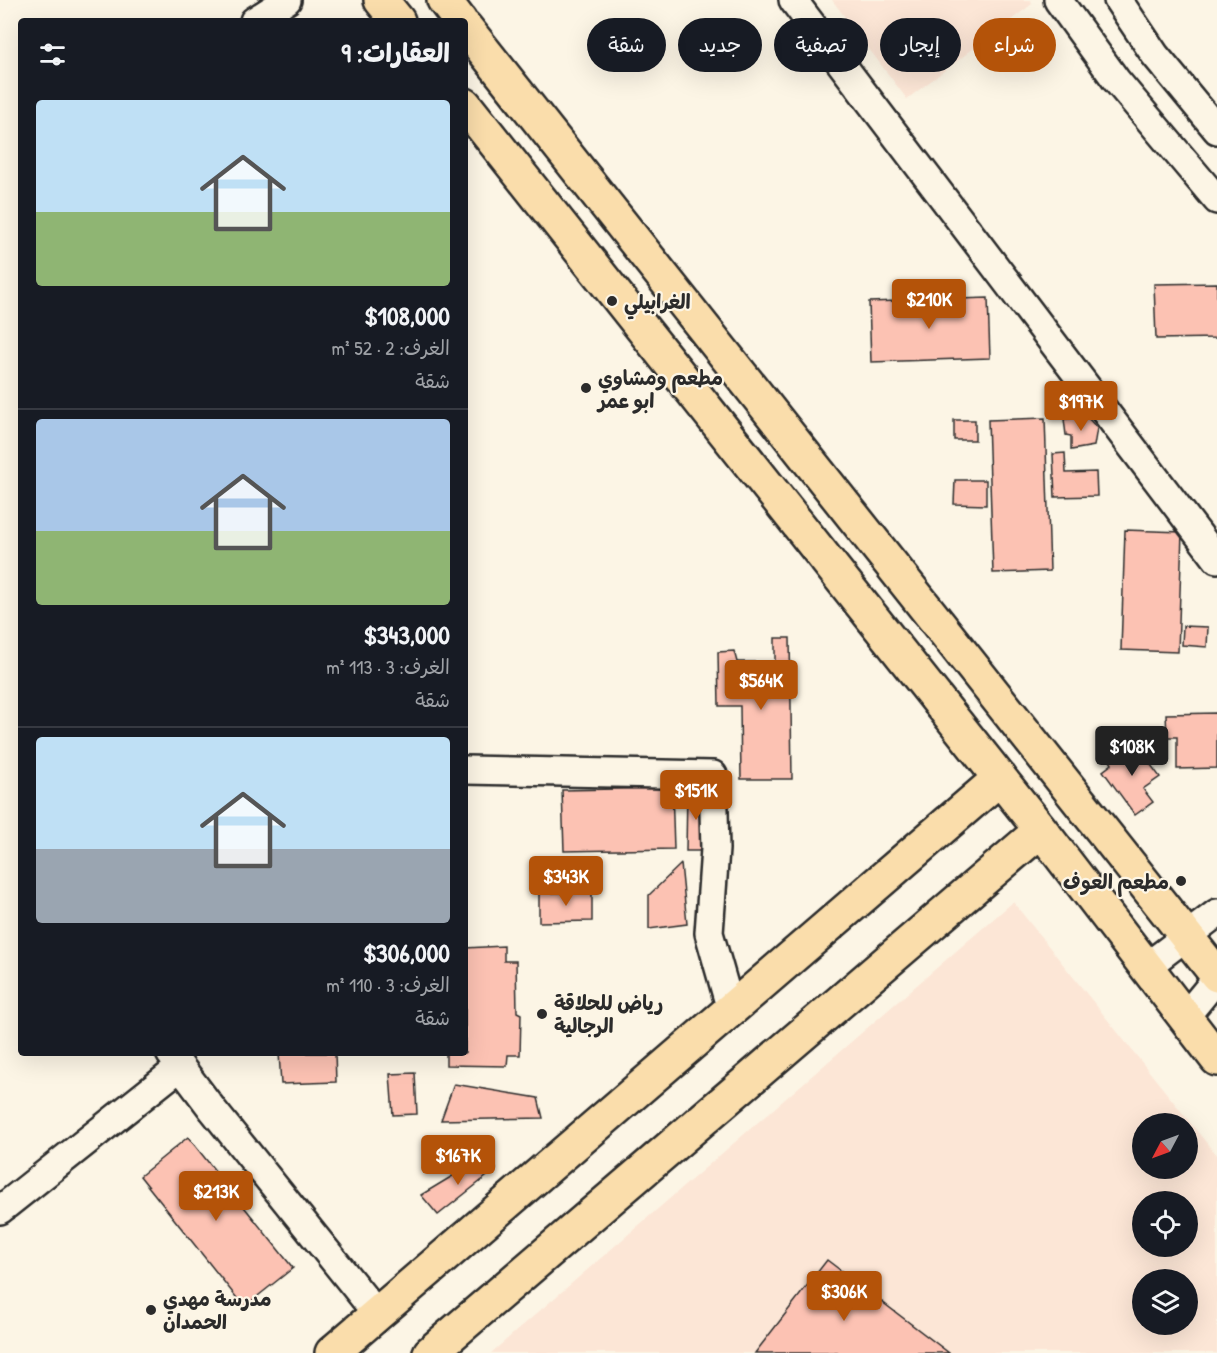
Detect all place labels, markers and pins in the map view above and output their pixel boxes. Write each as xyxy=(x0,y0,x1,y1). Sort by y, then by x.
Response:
pin: $210K xyxy=(887,279,971,330)
place label: الغرابيلي xyxy=(624,288,691,320)
marker: الغرابيلي xyxy=(605,294,619,308)
place label: مطعم ومشاوي ابو عمر xyxy=(596,364,723,414)
marker: مطعم ومشاوي ابو عمر xyxy=(579,381,593,395)
pin: $197K xyxy=(1039,381,1123,432)
pin: $564K xyxy=(719,660,803,711)
pin: $108K xyxy=(1090,726,1174,777)
pin: $151K xyxy=(654,770,738,821)
pin: $343K xyxy=(524,856,608,907)
place label: مطعم العوف xyxy=(1063,868,1169,897)
marker: مطعم العوف xyxy=(1174,874,1188,888)
place label: رياض للحلاقة الرجالية xyxy=(554,989,663,1039)
marker: رياض للحلاقة الرجالية xyxy=(535,1007,549,1021)
pin: $167K xyxy=(416,1135,500,1186)
pin: $213K xyxy=(174,1171,258,1222)
pin: $306K xyxy=(802,1271,886,1322)
place label: مدرسة مهدي الحمدان xyxy=(163,1285,272,1335)
marker: مدرسة مهدي الحمدان xyxy=(144,1303,158,1317)

